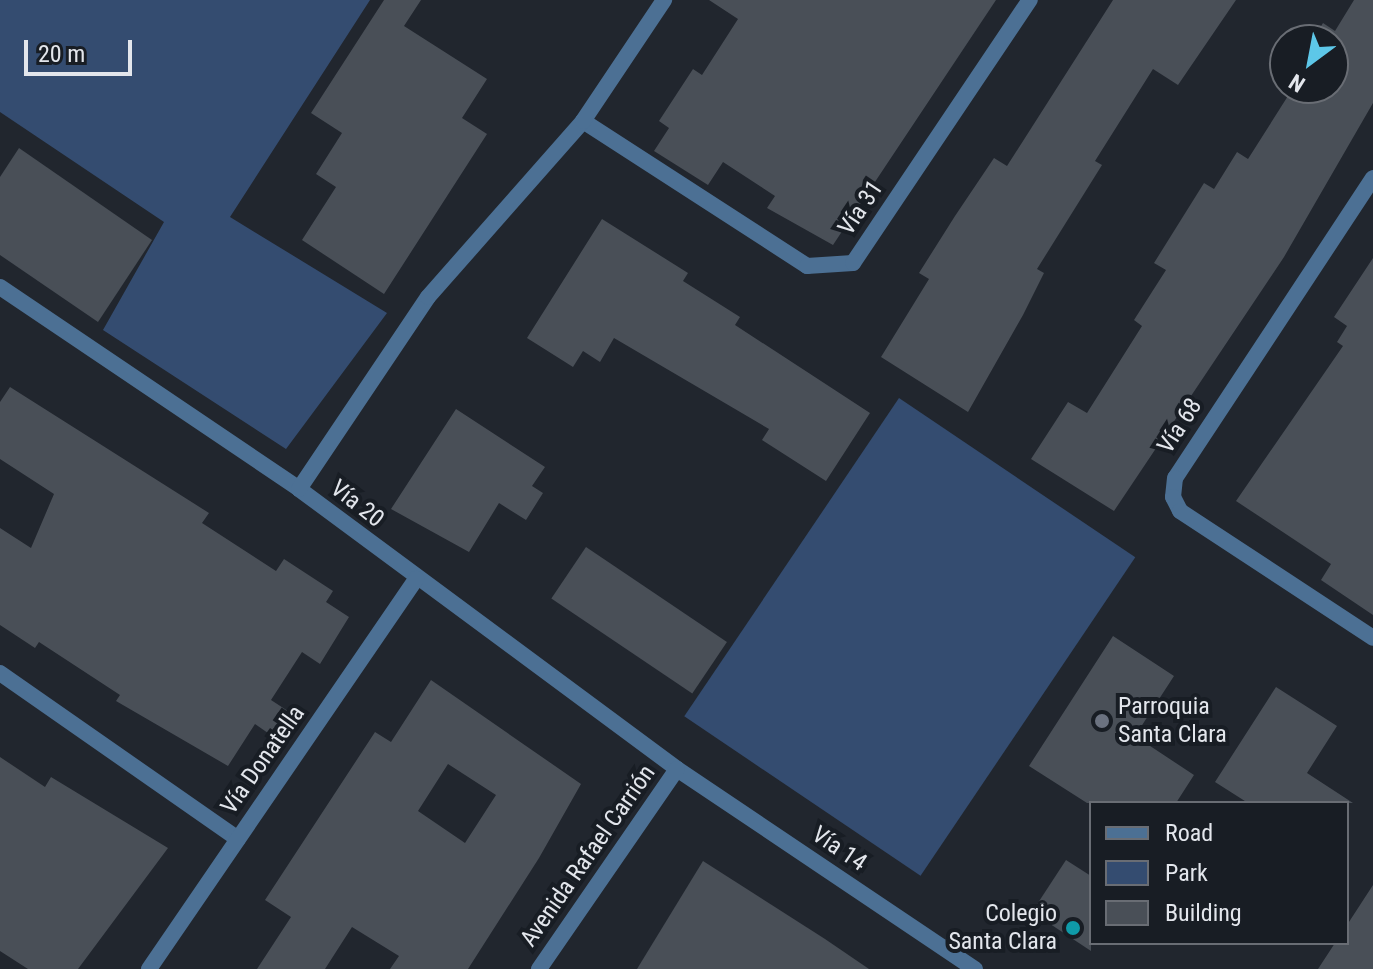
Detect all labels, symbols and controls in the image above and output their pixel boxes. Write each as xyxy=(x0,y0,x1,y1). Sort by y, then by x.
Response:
scale bar xyxy=(28,24,136,74)
north arrow xyxy=(1269,24,1349,104)
text: 20 m xyxy=(38,40,85,68)
text: N xyxy=(1285,69,1309,97)
street label: Vía 31 xyxy=(832,175,890,241)
street label: Vía 68 xyxy=(1152,393,1208,459)
street label: Vía 20 xyxy=(325,474,389,534)
place label: Parroquia Santa Clara xyxy=(1118,693,1227,749)
street label: Vía Donatella xyxy=(215,700,311,820)
marker: Parroquia Santa Clara xyxy=(1093,712,1111,730)
street label: Avenida Rafael Carrión xyxy=(514,760,662,952)
legend xyxy=(1089,801,1349,945)
text: Road xyxy=(1165,819,1213,847)
street label: Vía 14 xyxy=(806,820,872,878)
text: Park xyxy=(1165,859,1208,887)
text: Building xyxy=(1165,899,1242,927)
place label: Colegio Santa Clara xyxy=(948,900,1057,956)
marker: Colegio Santa Clara xyxy=(1064,919,1082,937)

